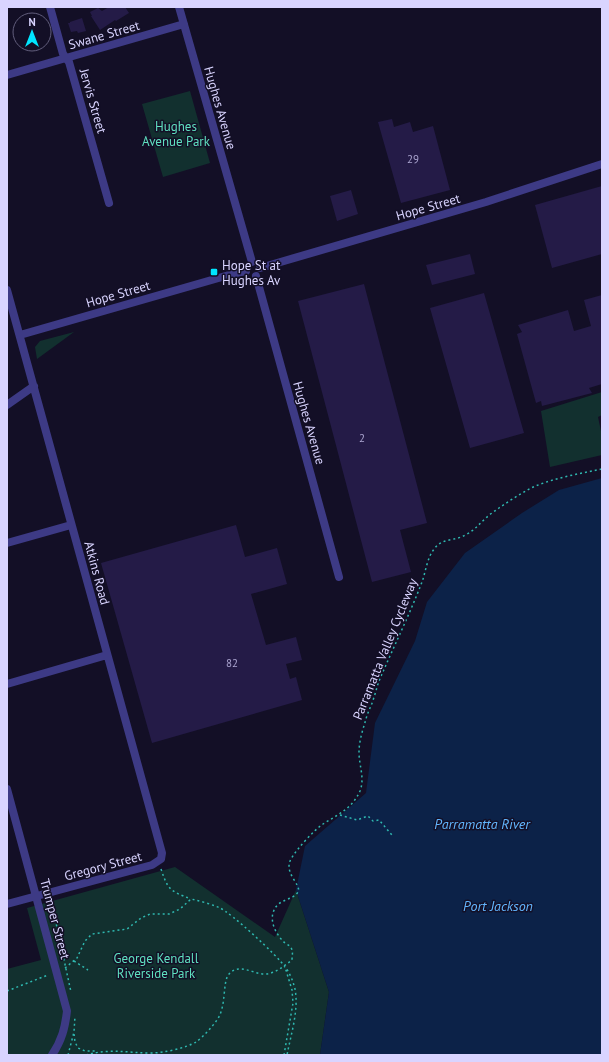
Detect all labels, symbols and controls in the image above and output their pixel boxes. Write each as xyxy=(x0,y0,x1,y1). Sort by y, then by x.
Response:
north arrow xyxy=(12,12,52,52)
text: N xyxy=(28,15,36,29)
street label: Swane Street xyxy=(66,17,142,53)
street label: Hughes Avenue xyxy=(200,65,240,151)
street label: Jervis Street xyxy=(75,66,111,136)
park label: Hughes Avenue Park xyxy=(142,118,211,150)
house number: 29 xyxy=(407,152,419,166)
street label: Hope Street xyxy=(394,190,463,224)
place label: Hope St at Hughes Av xyxy=(222,257,281,289)
marker: Hope St at Hughes Av xyxy=(209,267,219,277)
street label: Hope Street xyxy=(84,277,153,311)
street label: Hughes Avenue xyxy=(289,380,329,466)
house number: 2 xyxy=(359,431,365,445)
street label: Atkins Road xyxy=(80,539,114,607)
street label: Parramatta Valley Cycleway xyxy=(349,576,421,722)
house number: 82 xyxy=(226,656,238,670)
water label: Parramatta River xyxy=(434,815,531,833)
street label: Gregory Street xyxy=(62,847,144,884)
street label: Trumper Street xyxy=(36,877,74,962)
water label: Port Jackson xyxy=(463,897,533,915)
park label: George Kendall Riverside Park xyxy=(114,950,199,982)

